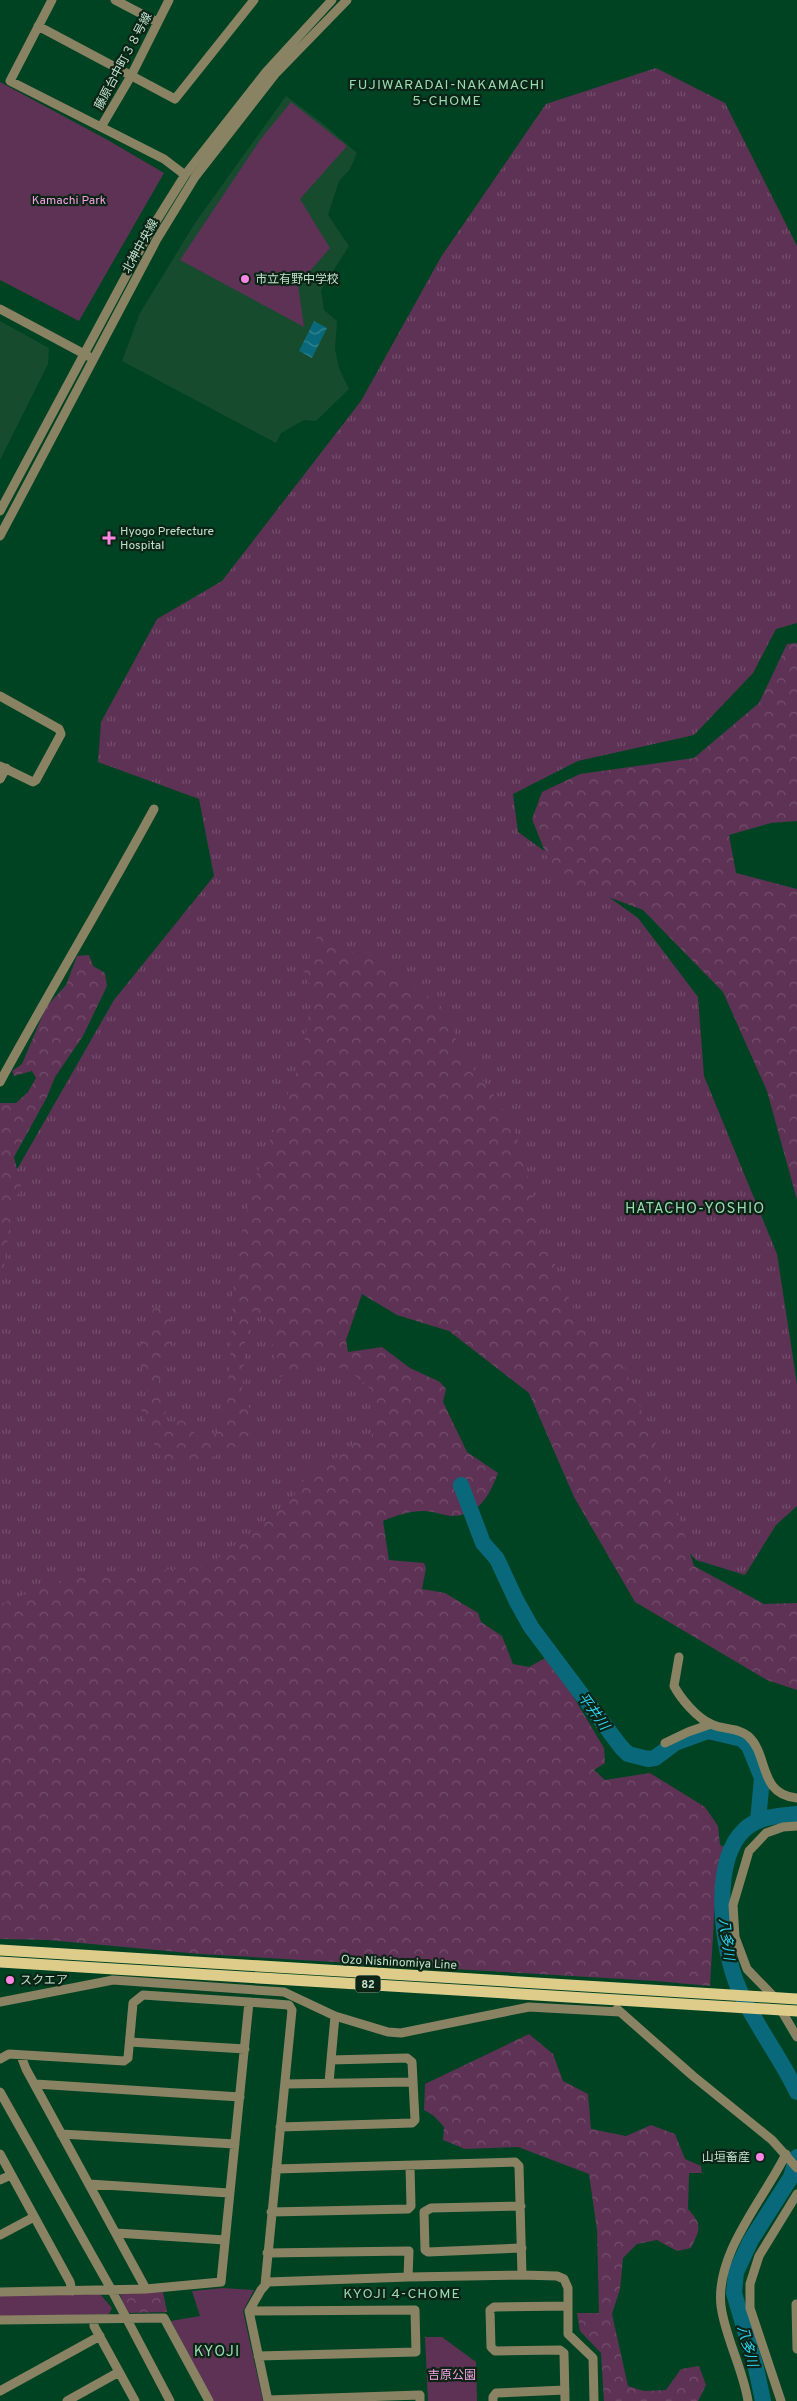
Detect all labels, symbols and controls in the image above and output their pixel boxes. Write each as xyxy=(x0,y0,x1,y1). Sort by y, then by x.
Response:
street label: 藤原台中町３８号線 xyxy=(91,10,156,113)
district label: FUJIWARADAI-NAKAMACHI 5-CHOME xyxy=(349,77,545,110)
park label: Kamachi Park xyxy=(32,193,106,209)
street label: 北神中央線 xyxy=(119,216,162,277)
place label: 市立有野中学校 xyxy=(255,272,339,288)
marker: 市立有野中学校 xyxy=(239,273,251,285)
place label: Hyogo Prefecture Hospital xyxy=(120,524,214,554)
marker: Hyogo Prefecture Hospital xyxy=(102,531,116,545)
district label: HATACHO-YOSHIO xyxy=(625,1200,765,1219)
water label: 平井川 xyxy=(574,1690,613,1735)
water label: 八多川 xyxy=(715,1917,737,1963)
street label: Ozo Nishinomiya Line xyxy=(341,1952,457,1974)
place label: スクエア xyxy=(20,1973,68,1989)
marker: スクエア xyxy=(4,1974,16,1986)
road number: 82 xyxy=(356,1976,380,1992)
place label: 山垣畜産 xyxy=(702,2150,750,2166)
marker: 山垣畜産 xyxy=(754,2151,766,2163)
district label: KYOJI 4-CHOME xyxy=(343,2286,461,2303)
water label: 八多川 xyxy=(733,2324,761,2371)
district label: KYOJI xyxy=(194,2343,240,2362)
park label: 吉原公園 xyxy=(428,2368,476,2384)

